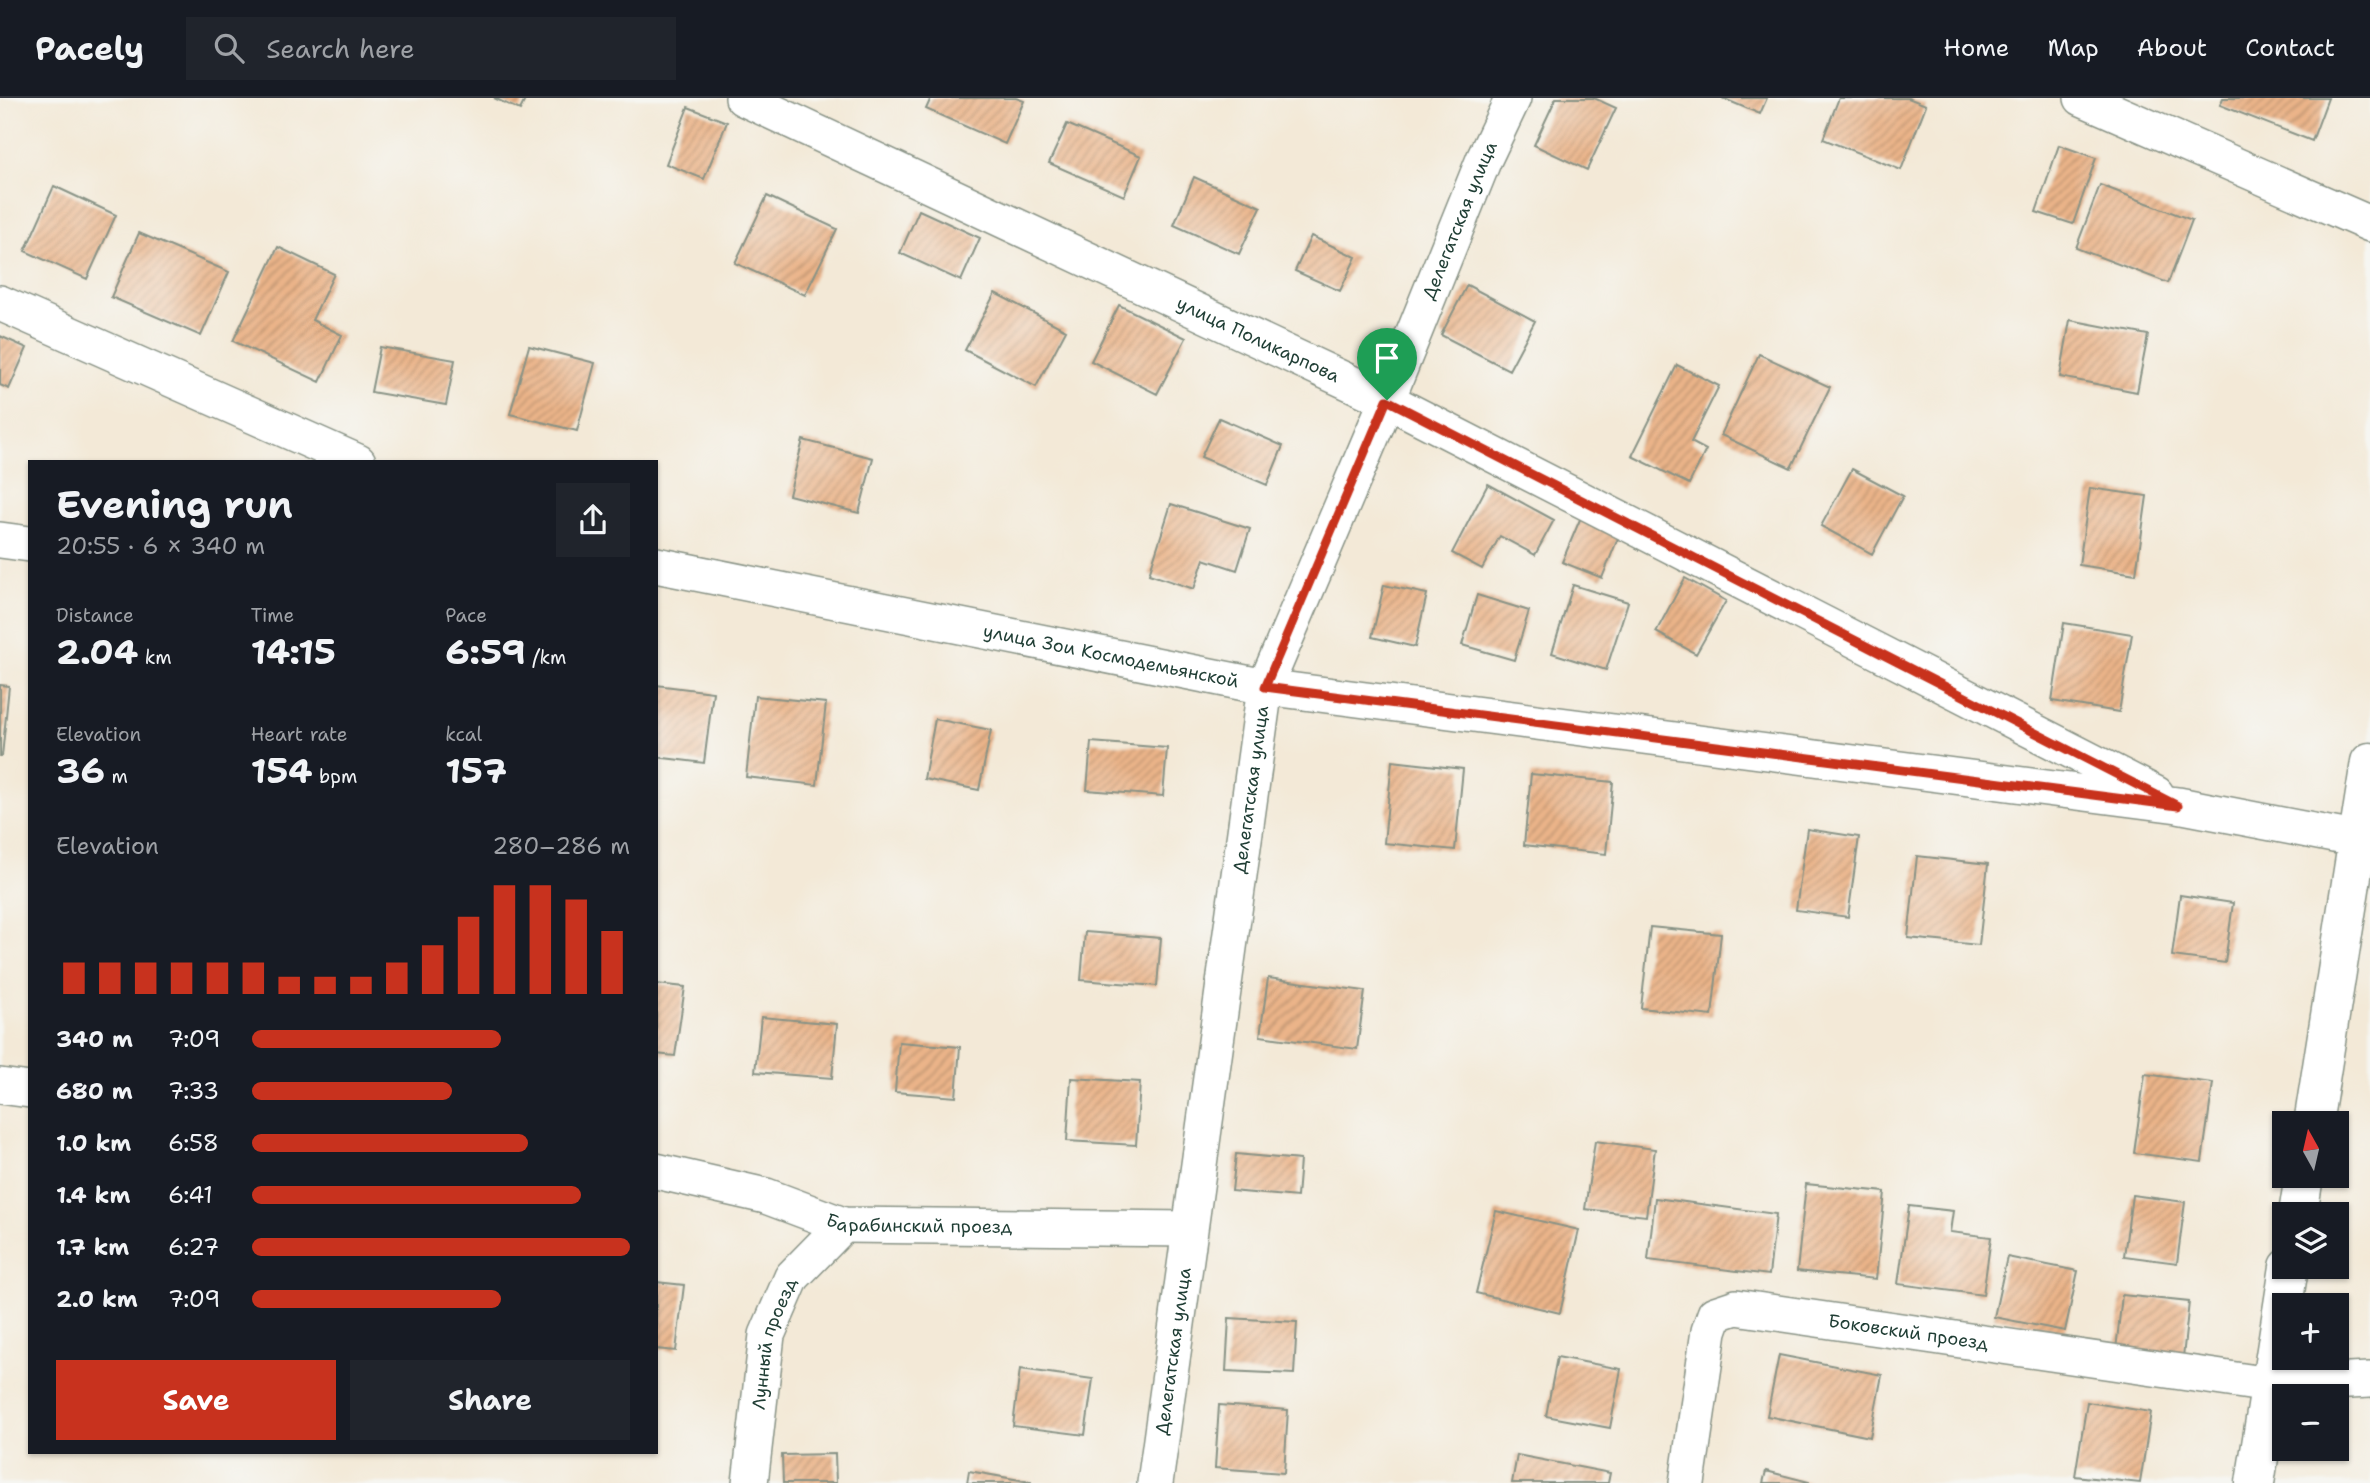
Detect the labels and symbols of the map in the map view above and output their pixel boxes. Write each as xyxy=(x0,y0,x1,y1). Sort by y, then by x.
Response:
street label: Делегатская улица xyxy=(1417,137,1503,303)
street label: улица Поликарпова xyxy=(1173,291,1344,388)
pin xyxy=(1357,328,1417,400)
street label: улица Зои Космодемьянской xyxy=(981,619,1241,693)
street label: Делегатская улица xyxy=(1227,704,1274,875)
north arrow xyxy=(2272,1111,2348,1188)
street label: Барабинский проезд xyxy=(823,1208,1013,1239)
street label: Делегатская улица xyxy=(1150,1266,1197,1437)
street label: Лунный проезд xyxy=(747,1274,802,1411)
street label: Боковский проезд xyxy=(1827,1309,1991,1356)

